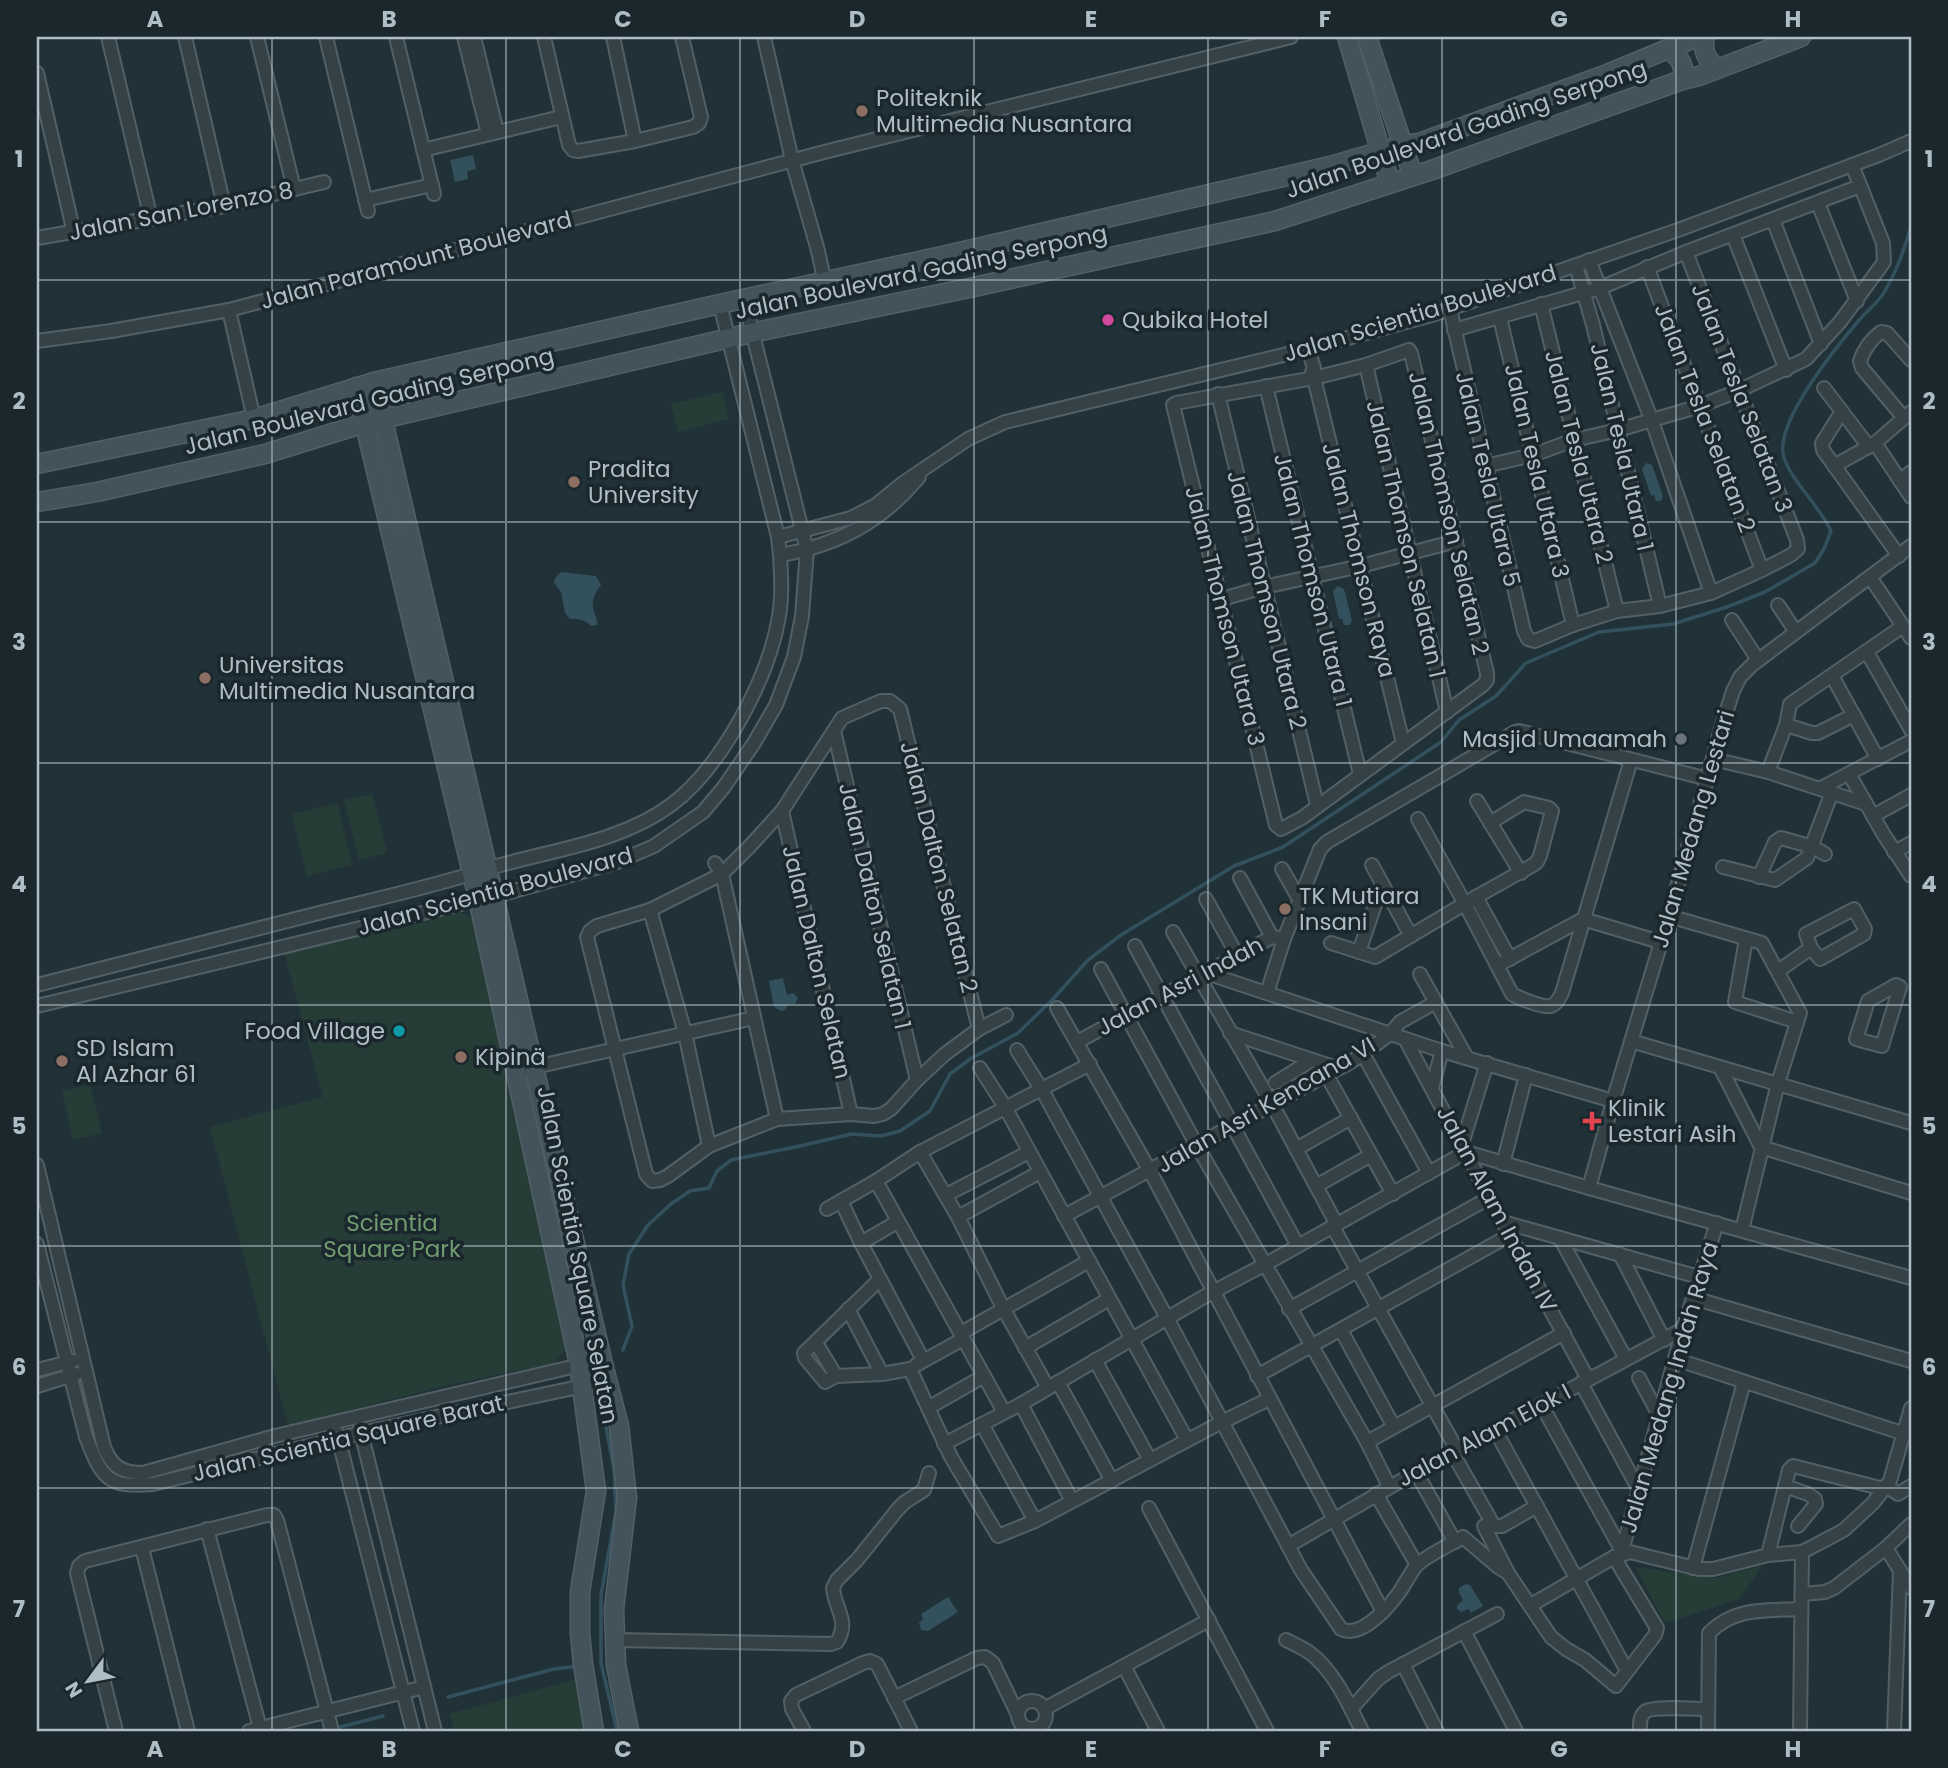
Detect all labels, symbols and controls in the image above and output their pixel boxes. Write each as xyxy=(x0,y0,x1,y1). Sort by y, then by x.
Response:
text: A xyxy=(147,3,164,35)
text: B xyxy=(381,3,397,35)
text: C xyxy=(614,3,632,35)
text: D xyxy=(849,3,865,35)
text: E xyxy=(1085,3,1097,35)
text: F xyxy=(1319,3,1331,35)
text: G xyxy=(1550,3,1568,35)
text: H xyxy=(1785,3,1801,35)
street label: Jalan Boulevard Gading Serpong xyxy=(1281,52,1651,206)
place label: Politeknik Multimedia Nusantara xyxy=(876,82,1132,140)
marker: Politeknik Multimedia Nusantara xyxy=(854,103,870,119)
text: 1 xyxy=(15,143,23,175)
text: 1 xyxy=(1925,143,1933,175)
street label: Jalan San Lorenzo 8 xyxy=(66,174,296,248)
street label: Jalan Paramount Boulevard xyxy=(257,203,575,317)
street label: Jalan Boulevard Gading Serpong xyxy=(732,217,1110,327)
street label: Jalan Scientia Boulevard xyxy=(1280,256,1560,370)
street label: Jalan Tesla Selatan 3 xyxy=(1683,279,1801,517)
street label: Jalan Tesla Selatan 2 xyxy=(1647,299,1763,537)
place label: Qubika Hotel xyxy=(1122,304,1269,336)
marker: Qubika Hotel xyxy=(1100,312,1116,328)
street label: Jalan Boulevard Gading Serpong xyxy=(181,340,557,462)
street label: Jalan Tesla Utara 1 xyxy=(1582,340,1662,554)
street label: Jalan Tesla Utara 2 xyxy=(1537,347,1621,567)
street label: Jalan Tesla Utara 3 xyxy=(1497,361,1577,581)
street label: Jalan Thomson Selatan 2 xyxy=(1401,368,1497,658)
street label: Jalan Tesla Utara 5 xyxy=(1448,368,1528,590)
text: 2 xyxy=(12,385,26,417)
text: 2 xyxy=(1922,385,1936,417)
street label: Jalan Thomson Selatan 1 xyxy=(1358,397,1454,681)
street label: Jalan Thomson Raya xyxy=(1314,439,1404,681)
street label: Jalan Thomson Utara 1 xyxy=(1266,450,1360,710)
place label: Pradita University xyxy=(588,453,699,511)
street label: Jalan Thomson Utara 2 xyxy=(1219,467,1315,733)
marker: Pradita University xyxy=(566,474,582,490)
street label: Jalan Thomson Utara 3 xyxy=(1177,483,1273,749)
text: 3 xyxy=(12,626,26,658)
text: 3 xyxy=(1922,626,1936,658)
place label: Universitas Multimedia Nusantara xyxy=(219,649,475,707)
marker: Universitas Multimedia Nusantara xyxy=(197,670,213,686)
street label: Jalan Medang Lestari xyxy=(1644,706,1742,952)
place label: Masjid Umaamah xyxy=(1462,723,1667,755)
marker: Masjid Umaamah xyxy=(1673,731,1689,747)
street label: Jalan Dalton Selatan 2 xyxy=(892,738,986,996)
street label: Jalan Dalton Selatan 1 xyxy=(831,779,919,1033)
street label: Jalan Scientia Boulevard xyxy=(354,839,636,943)
street label: Jalan Dalton Selatan xyxy=(775,842,859,1082)
text: 4 xyxy=(11,868,27,900)
text: 4 xyxy=(1921,868,1937,900)
place label: TK Mutiara Insani xyxy=(1299,880,1420,938)
marker: TK Mutiara Insani xyxy=(1277,901,1293,917)
street label: Jalan Asri Indah xyxy=(1091,929,1269,1043)
place label: Food Village xyxy=(244,1015,385,1047)
marker: Food Village xyxy=(391,1023,407,1039)
street label: Jalan Asri Kencana VI xyxy=(1151,1029,1381,1181)
place label: SD Islam Al Azhar 61 xyxy=(76,1032,196,1090)
place label: Kipinä xyxy=(475,1041,546,1073)
marker: Kipinä xyxy=(453,1049,469,1065)
marker: SD Islam Al Azhar 61 xyxy=(54,1053,70,1069)
street label: Jalan Scientia Square Selatan xyxy=(530,1083,626,1427)
place label: Klinik Lestari Asih xyxy=(1608,1092,1736,1150)
street label: Jalan Alam Indah IV xyxy=(1429,1100,1565,1318)
text: 5 xyxy=(12,1110,26,1142)
text: 5 xyxy=(1922,1110,1936,1142)
marker: Klinik Lestari Asih xyxy=(1582,1111,1602,1131)
park label: Scientia Square Park xyxy=(323,1207,461,1265)
street label: Jalan Medang Indah Raya xyxy=(1612,1238,1726,1536)
text: 6 xyxy=(12,1351,26,1383)
text: 6 xyxy=(1922,1351,1936,1383)
street label: Jalan Alam Elok I xyxy=(1392,1376,1576,1494)
street label: Jalan Scientia Square Barat xyxy=(189,1387,507,1489)
text: 7 xyxy=(13,1593,25,1625)
text: 7 xyxy=(1923,1593,1935,1625)
north arrow xyxy=(52,1646,122,1716)
text: N xyxy=(59,1677,89,1703)
text: A xyxy=(147,1733,164,1765)
text: B xyxy=(381,1733,397,1765)
text: C xyxy=(614,1733,632,1765)
text: D xyxy=(849,1733,865,1765)
text: E xyxy=(1085,1733,1097,1765)
text: F xyxy=(1319,1733,1331,1765)
text: G xyxy=(1550,1733,1568,1765)
text: H xyxy=(1785,1733,1801,1765)

